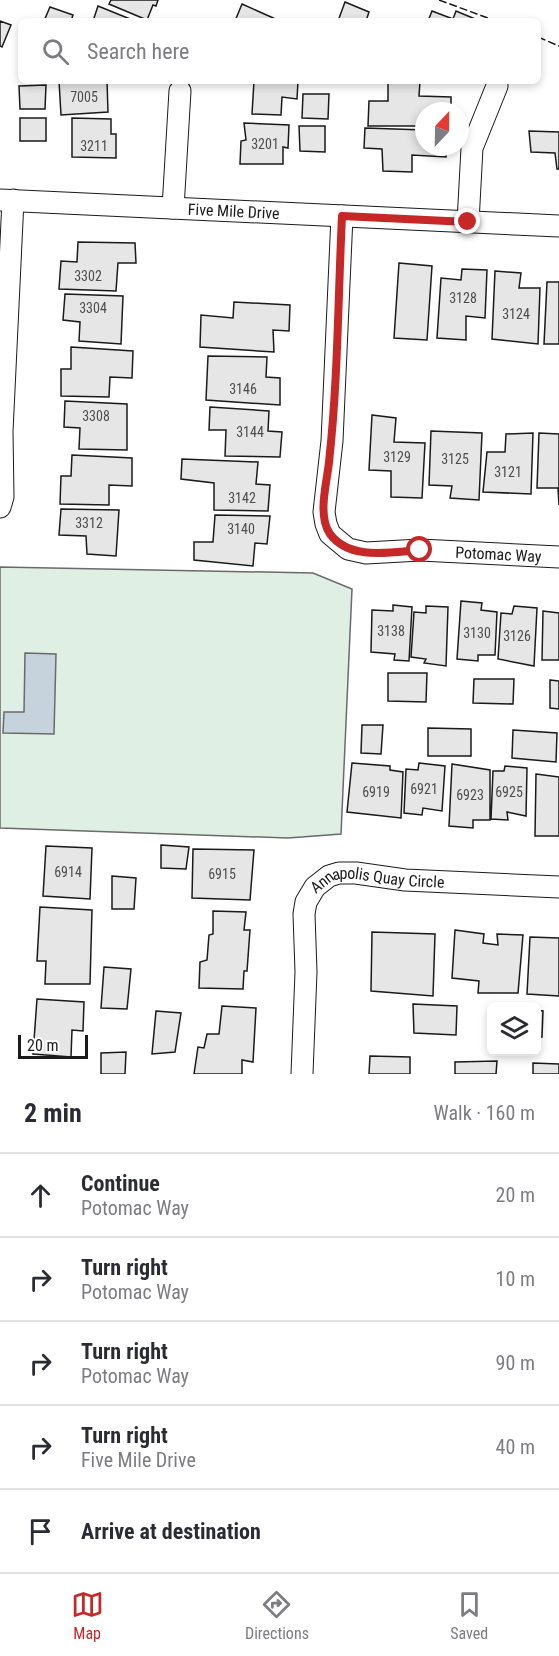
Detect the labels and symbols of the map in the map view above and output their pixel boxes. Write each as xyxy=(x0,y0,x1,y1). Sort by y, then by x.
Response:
house number: 7005 xyxy=(70,89,98,105)
north arrow xyxy=(415,102,469,156)
house number: 3201 xyxy=(251,136,279,152)
house number: 3211 xyxy=(80,138,108,154)
street label: Five Mile Drive xyxy=(187,199,280,222)
route end xyxy=(454,208,480,234)
house number: 3302 xyxy=(74,268,102,284)
house number: 3128 xyxy=(449,290,477,306)
house number: 3304 xyxy=(79,300,107,316)
house number: 3124 xyxy=(502,306,530,322)
house number: 3146 xyxy=(229,381,257,397)
house number: 3308 xyxy=(82,408,110,424)
house number: 3144 xyxy=(236,424,264,440)
house number: 3129 xyxy=(383,449,411,465)
house number: 3125 xyxy=(441,451,469,467)
house number: 3121 xyxy=(494,464,522,480)
house number: 3142 xyxy=(228,490,256,506)
house number: 3312 xyxy=(75,515,103,531)
house number: 3140 xyxy=(227,521,255,537)
route start xyxy=(406,536,432,562)
street label: Potomac Way xyxy=(455,542,542,566)
house number: 3138 xyxy=(377,623,405,639)
house number: 3130 xyxy=(463,625,491,641)
house number: 3126 xyxy=(503,628,531,644)
house number: 6921 xyxy=(410,781,438,797)
house number: 6919 xyxy=(362,784,390,800)
house number: 6925 xyxy=(495,784,523,800)
house number: 6923 xyxy=(456,787,484,803)
house number: 6914 xyxy=(54,864,82,880)
street label: Annapolis Quay Circle xyxy=(306,864,445,897)
house number: 6915 xyxy=(208,866,236,882)
scale bar xyxy=(18,1032,88,1060)

